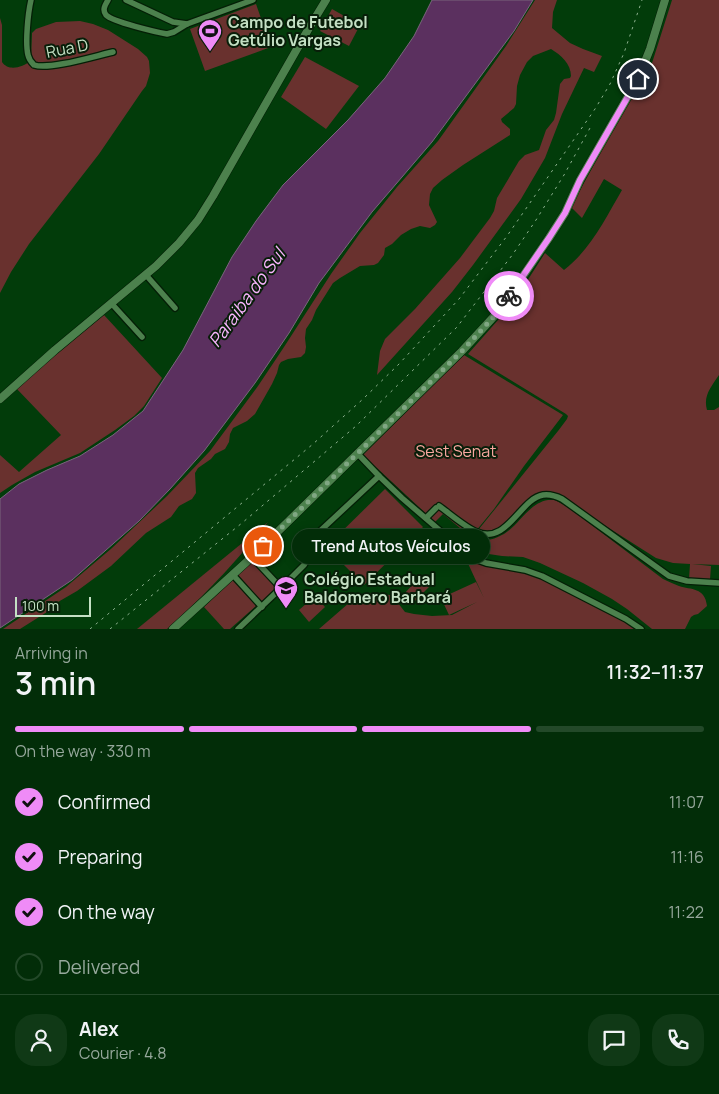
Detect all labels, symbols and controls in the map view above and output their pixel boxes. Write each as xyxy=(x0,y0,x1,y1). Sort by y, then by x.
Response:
place label: Campo de Futebol Getúlio Vargas xyxy=(228,11,368,51)
sports icon: Campo de Futebol Getúlio Vargas xyxy=(197,18,223,52)
street label: Rua D xyxy=(44,33,90,63)
pin xyxy=(617,58,659,100)
icon: home xyxy=(624,65,652,93)
water label: Paraiba do Sul xyxy=(202,241,292,351)
courier xyxy=(484,271,534,321)
icon: bike xyxy=(495,282,523,310)
park label: Sest Senat xyxy=(416,440,497,462)
pin xyxy=(242,525,284,567)
callout: Trend Autos Veículos xyxy=(293,528,490,564)
icon: bag xyxy=(249,532,277,560)
text: Trend Autos Veículos xyxy=(311,535,471,557)
place label: Colégio Estadual Baldomero Barbará xyxy=(304,568,451,608)
school or university icon: Colégio Estadual Baldomero Barbará xyxy=(273,575,299,609)
scale bar xyxy=(15,594,91,617)
text: 100 m xyxy=(22,596,59,615)
text: Arriving in xyxy=(15,642,88,664)
text: 11:32–11:37 xyxy=(607,659,704,685)
text: 3 min xyxy=(15,661,96,705)
text: On the way · 330 m xyxy=(15,740,151,762)
icon: check xyxy=(15,788,43,816)
text: Confirmed xyxy=(58,789,151,815)
text: 11:07 xyxy=(669,791,704,813)
icon: check xyxy=(15,843,43,871)
text: Preparing xyxy=(58,844,143,870)
text: 11:16 xyxy=(671,846,704,868)
icon: check xyxy=(15,898,43,926)
text: On the way xyxy=(58,899,155,925)
text: 11:22 xyxy=(668,901,704,923)
text: Delivered xyxy=(58,954,140,980)
button: person xyxy=(15,1014,67,1066)
button: chat xyxy=(588,1014,640,1066)
button: phone xyxy=(652,1014,704,1066)
text: Alex xyxy=(79,1016,119,1042)
text: Courier · 4.8 xyxy=(79,1042,167,1064)

